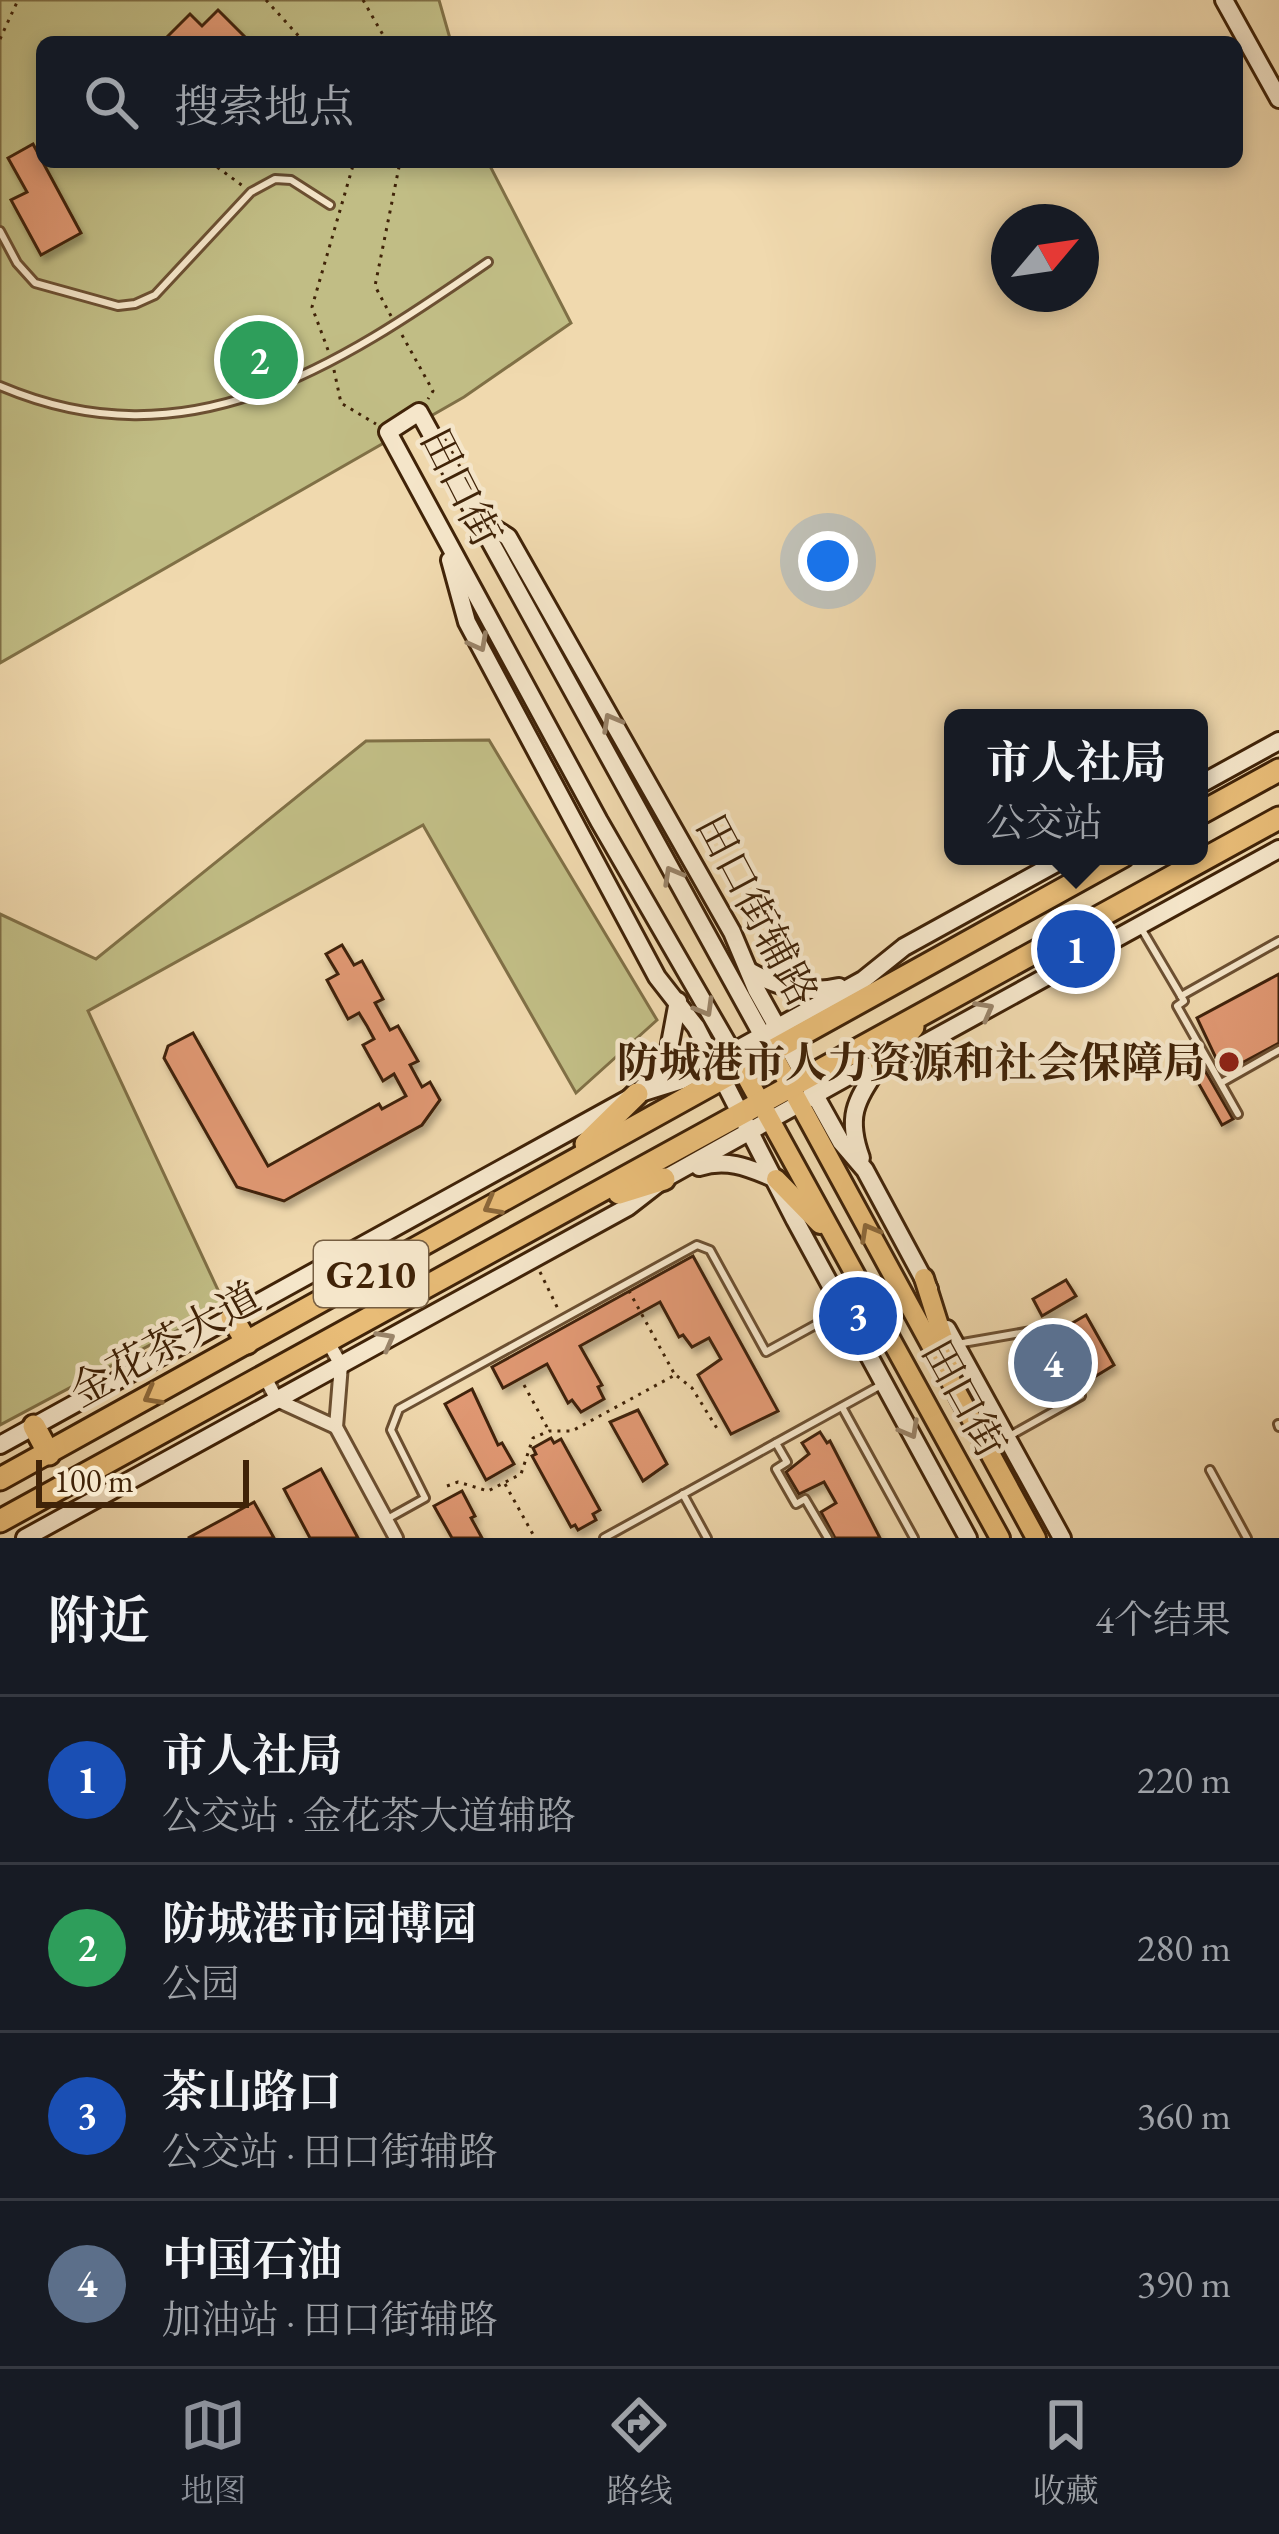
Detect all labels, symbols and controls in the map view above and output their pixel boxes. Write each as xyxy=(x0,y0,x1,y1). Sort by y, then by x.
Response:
search box xyxy=(36,36,1243,168)
icon: search xyxy=(78,69,144,135)
text: 搜索地点 xyxy=(174,77,354,135)
north arrow xyxy=(991,204,1099,312)
pin: 2 xyxy=(220,315,298,405)
street label: 田口街 xyxy=(408,418,514,556)
your location xyxy=(798,531,858,591)
one-way arrow xyxy=(465,631,488,652)
popup xyxy=(944,709,1208,865)
one-way arrow xyxy=(602,713,625,735)
text: 市人社局 xyxy=(986,733,1166,791)
text: 公交站 xyxy=(986,797,1103,848)
street label: 田口街辅路 xyxy=(683,804,831,1016)
one-way arrow xyxy=(663,867,686,888)
pin: 1 xyxy=(1037,904,1115,994)
one-way arrow xyxy=(690,995,713,1017)
one-way arrow xyxy=(973,1001,994,1024)
place label: 防城港市人力资源和社会保障局 xyxy=(617,1035,1205,1090)
marker: 防城港市人力资源和社会保障局 xyxy=(1216,1049,1242,1075)
one-way arrow xyxy=(484,1192,505,1215)
one-way arrow xyxy=(860,1224,883,1245)
road number: G210 xyxy=(314,1241,428,1307)
street label: 金花茶大道 xyxy=(60,1269,270,1419)
pin: 3 xyxy=(819,1271,897,1361)
pin: 4 xyxy=(1014,1318,1092,1408)
street label: 田口街 xyxy=(909,1330,1019,1466)
one-way arrow xyxy=(373,1331,394,1354)
one-way arrow xyxy=(143,1382,164,1405)
one-way arrow xyxy=(896,1418,919,1439)
scale bar xyxy=(36,1454,249,1507)
text: 100 m xyxy=(54,1459,134,1502)
text: 附近 xyxy=(48,1587,150,1653)
text: 4个结果 xyxy=(1095,1594,1231,1645)
text: 市人社局 xyxy=(162,1726,342,1784)
text: 1 xyxy=(77,1754,97,1805)
text: 220 m xyxy=(1137,1754,1231,1805)
text: 公交站 · 金花茶大道辅路 xyxy=(162,1790,575,1841)
text: 防城港市园博园 xyxy=(162,1894,477,1952)
text: 2 xyxy=(77,1922,97,1973)
text: 280 m xyxy=(1137,1922,1231,1973)
text: 公园 xyxy=(162,1958,240,2009)
text: 茶山路口 xyxy=(162,2062,342,2120)
text: 3 xyxy=(77,2090,97,2141)
text: 360 m xyxy=(1137,2090,1231,2141)
text: 公交站 · 田口街辅路 xyxy=(162,2126,497,2177)
text: 中国石油 xyxy=(162,2230,342,2288)
text: 4 xyxy=(77,2258,97,2309)
text: 390 m xyxy=(1137,2258,1231,2309)
text: 加油站 · 田口街辅路 xyxy=(162,2294,497,2345)
tab: 地图 xyxy=(180,2392,246,2512)
tab: 路线 xyxy=(606,2392,672,2512)
tab: 收藏 xyxy=(1033,2392,1099,2512)

